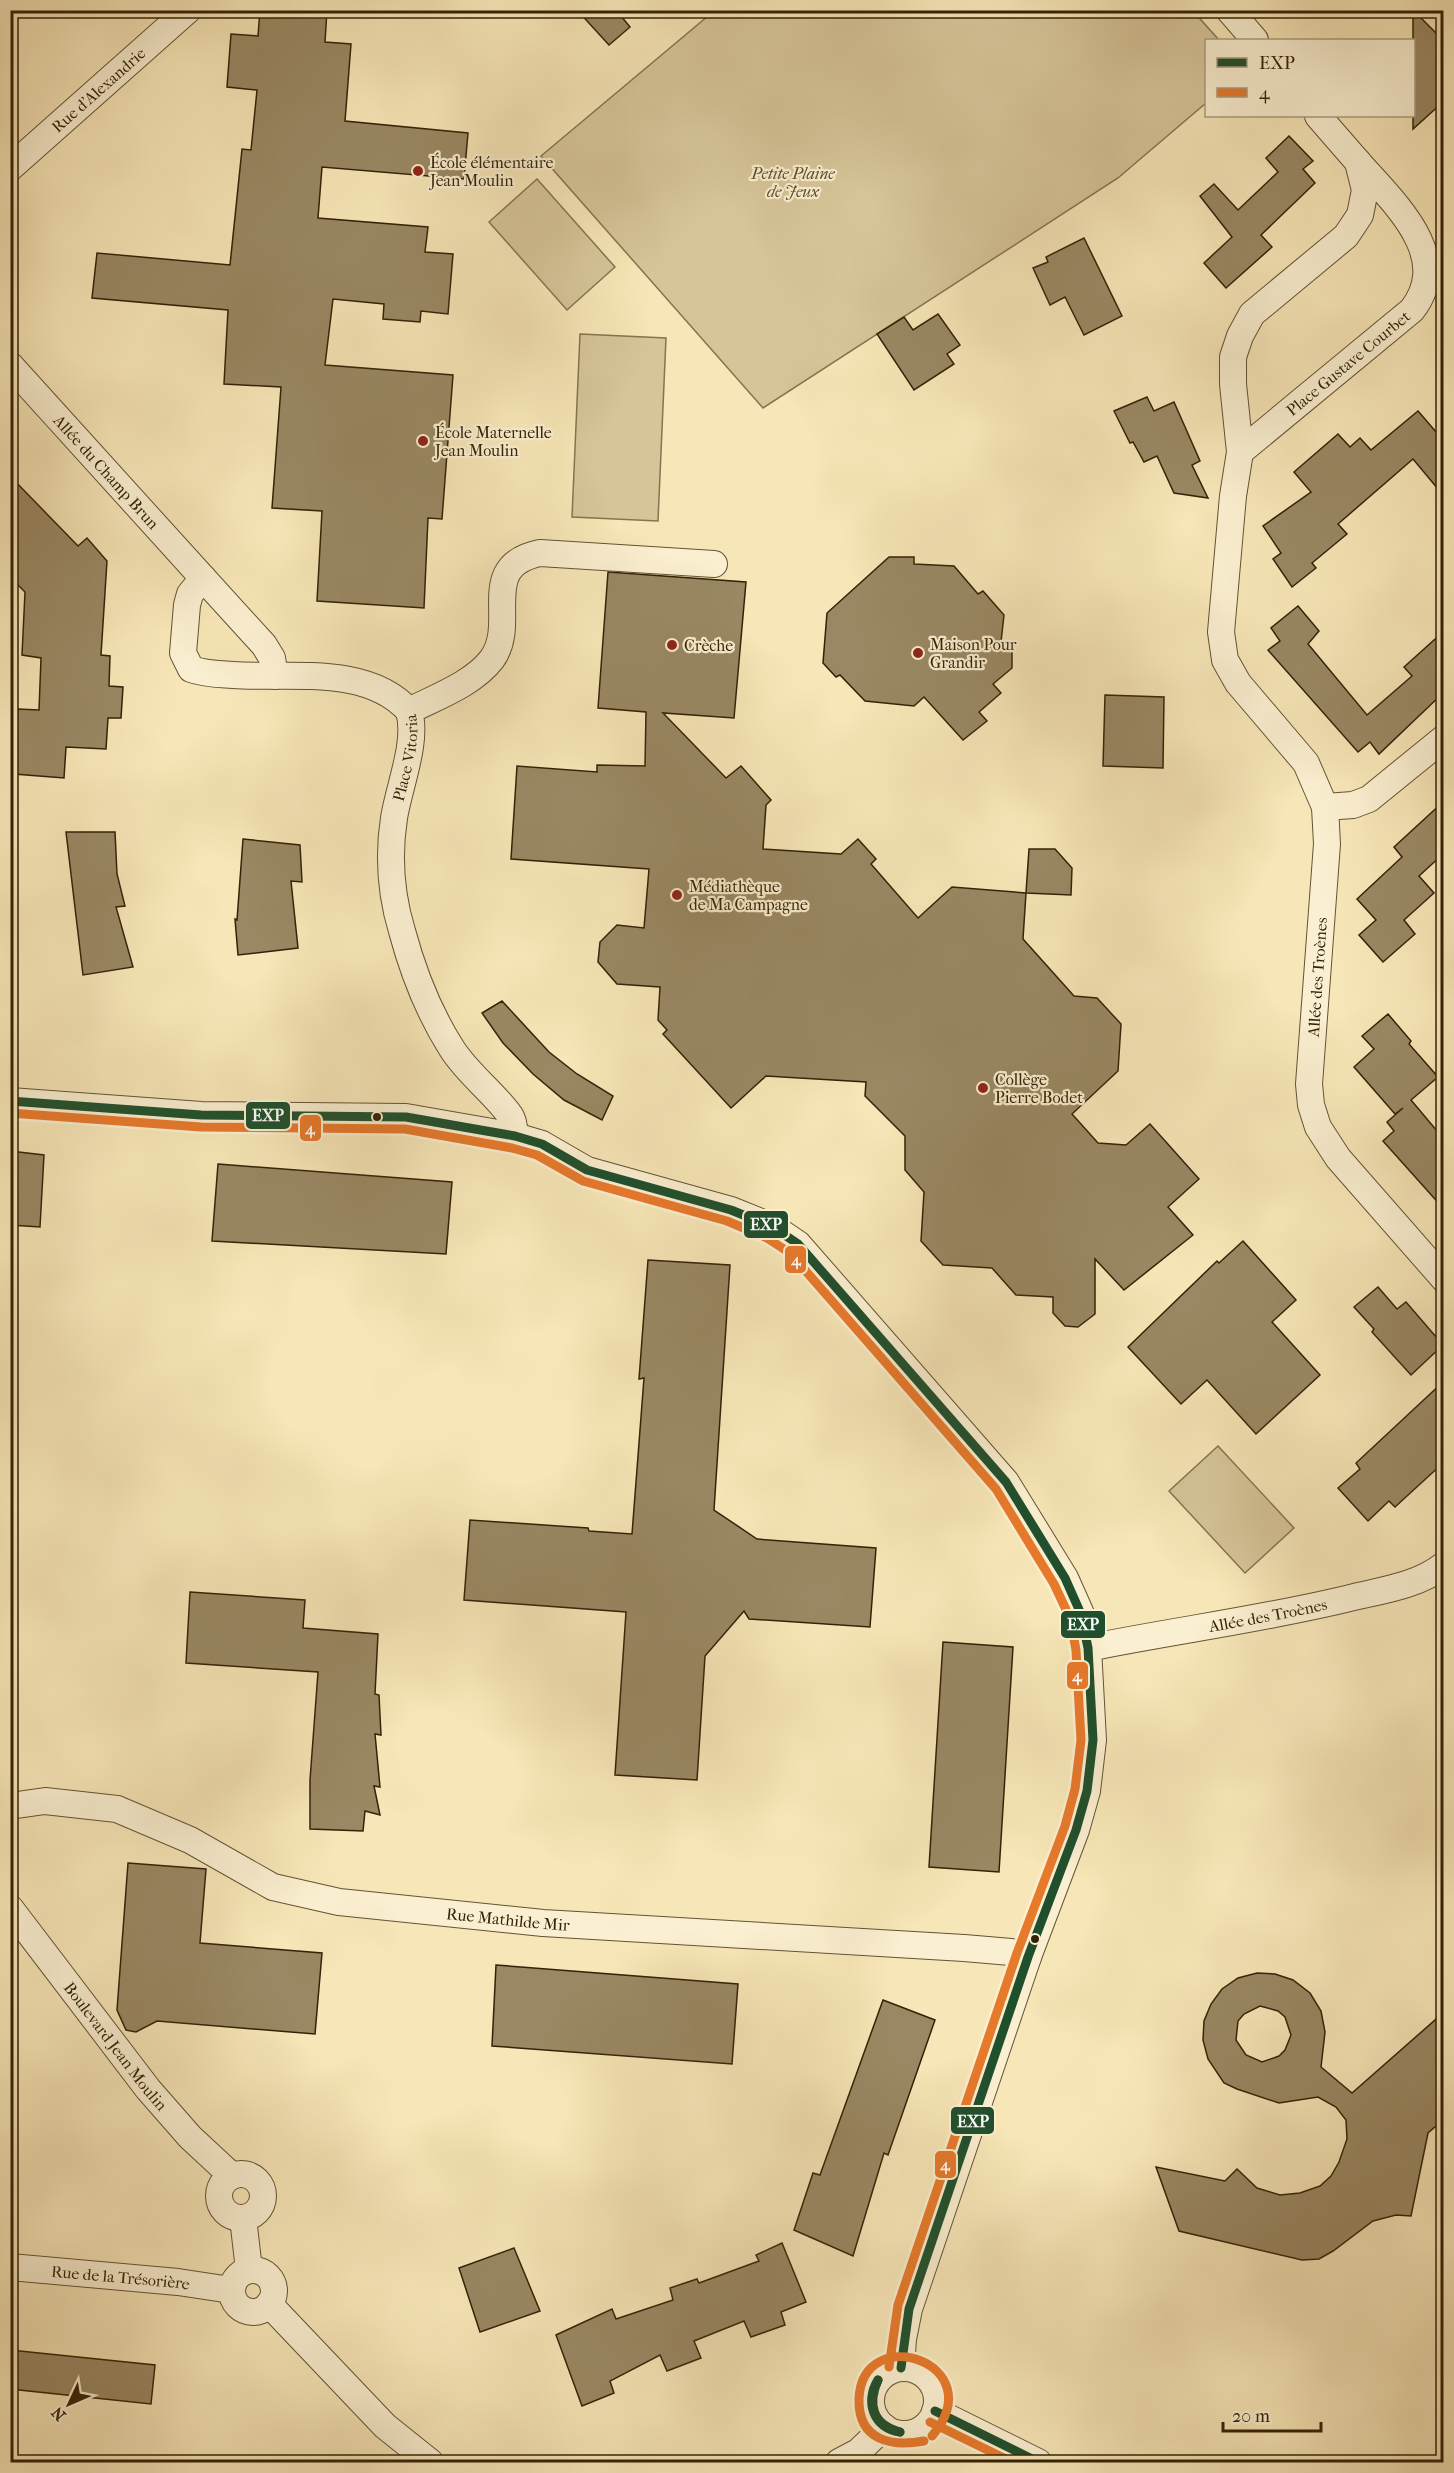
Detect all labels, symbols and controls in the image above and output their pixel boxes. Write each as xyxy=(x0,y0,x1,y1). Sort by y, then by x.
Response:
legend xyxy=(1205,39,1415,117)
street label: Rue d'Alexandrie xyxy=(48,43,149,137)
text: EXP xyxy=(1259,53,1295,74)
text: 4 xyxy=(1259,83,1270,104)
place label: École élémentaire Jean Moulin xyxy=(428,152,553,190)
marker: École élémentaire Jean Moulin xyxy=(411,164,425,178)
park label: Petite Plaine de Jeux xyxy=(750,164,835,201)
street label: Place Gustave Courbet xyxy=(1283,306,1414,420)
street label: Allée du Champ Brun xyxy=(49,410,163,534)
place label: École Maternelle Jean Moulin xyxy=(433,422,552,460)
marker: École Maternelle Jean Moulin xyxy=(416,434,430,448)
place label: Maison Pour Grandir xyxy=(930,635,1017,672)
place label: Crèche xyxy=(684,636,733,655)
marker: Crèche xyxy=(665,638,679,652)
marker: Maison Pour Grandir xyxy=(911,646,925,660)
street label: Place Vitoria xyxy=(389,712,421,803)
place label: Médiathèque de Ma Campagne xyxy=(689,877,808,914)
marker: Médiathèque de Ma Campagne xyxy=(670,888,684,902)
street label: Allée des Troènes xyxy=(1304,917,1331,1038)
place label: Collège Pierre Bodet xyxy=(995,1070,1083,1107)
marker: Collège Pierre Bodet xyxy=(976,1081,990,1095)
line badge: EXP xyxy=(245,1101,291,1130)
text: EXP xyxy=(252,1106,284,1125)
unlabelled marker xyxy=(371,1111,383,1123)
line badge: 4 xyxy=(299,1114,322,1142)
text: 4 xyxy=(304,1119,316,1139)
line badge: EXP xyxy=(743,1210,789,1239)
text: EXP xyxy=(750,1215,782,1234)
line badge: 4 xyxy=(784,1245,807,1274)
text: 4 xyxy=(790,1250,802,1270)
street label: Allée des Troènes xyxy=(1207,1595,1329,1636)
line badge: EXP xyxy=(1060,1610,1106,1639)
text: EXP xyxy=(1067,1615,1099,1634)
line badge: 4 xyxy=(1066,1661,1089,1690)
text: 4 xyxy=(1071,1666,1083,1686)
street label: Rue Mathilde Mir xyxy=(445,1904,570,1935)
unlabelled marker xyxy=(1029,1933,1041,1945)
street label: Boulevard Jean Moulin xyxy=(60,1978,172,2115)
line badge: EXP xyxy=(950,2106,995,2135)
text: EXP xyxy=(957,2112,989,2131)
line badge: 4 xyxy=(934,2150,957,2179)
text: 4 xyxy=(939,2155,951,2175)
street label: Rue de la Trésorière xyxy=(50,2262,191,2294)
north arrow xyxy=(39,2374,99,2434)
scale bar xyxy=(1223,2395,1320,2433)
text: N xyxy=(47,2402,70,2425)
text: 20 m xyxy=(1232,2406,1270,2427)

